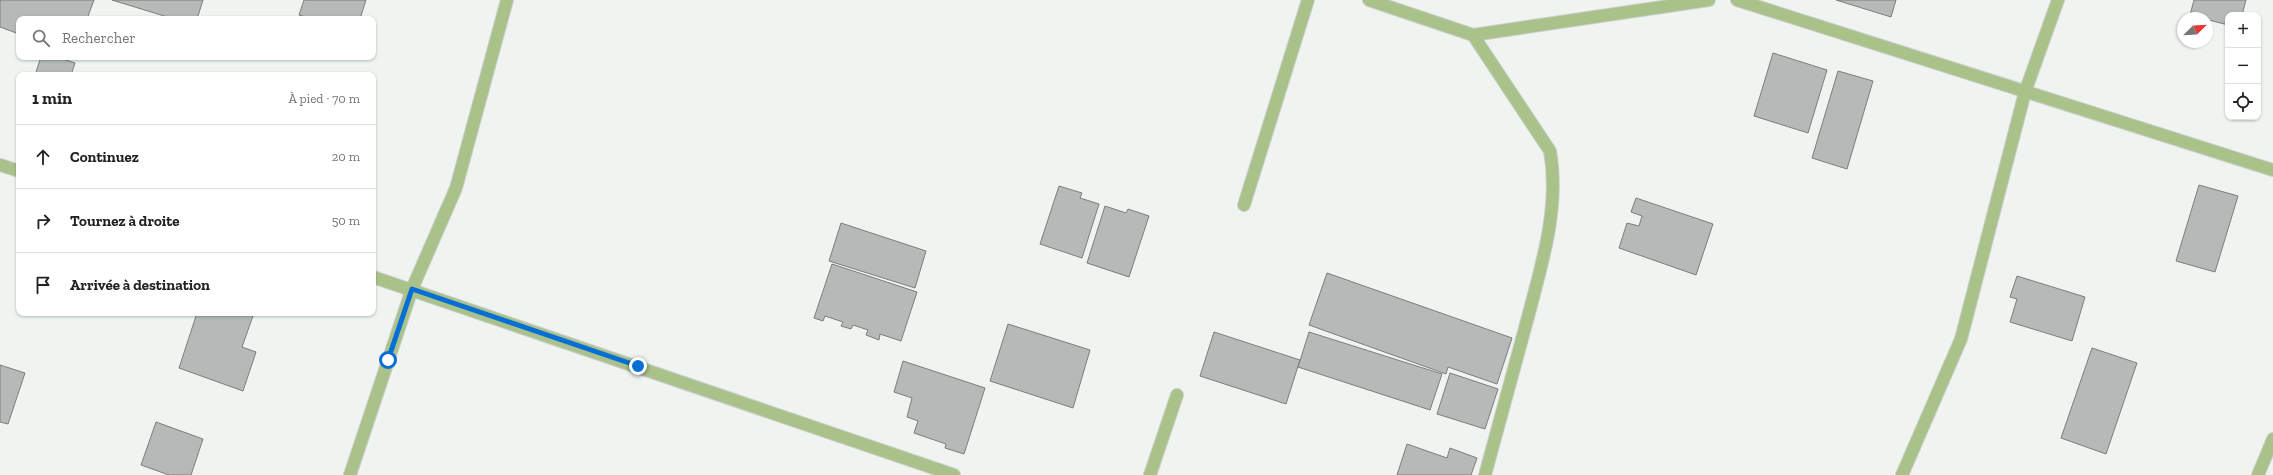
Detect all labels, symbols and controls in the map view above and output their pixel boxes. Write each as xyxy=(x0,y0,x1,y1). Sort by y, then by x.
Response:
north arrow xyxy=(2177,12,2213,48)
map controls xyxy=(2225,12,2261,120)
button: + xyxy=(2225,12,2261,48)
search box xyxy=(16,16,376,60)
icon: search xyxy=(30,27,52,49)
text: Rechercher xyxy=(62,29,136,47)
button: − xyxy=(2225,48,2261,84)
button: locate xyxy=(2225,84,2261,120)
text: 1 min xyxy=(32,88,72,108)
text: À pied · 70 m xyxy=(288,91,360,106)
icon: ahead xyxy=(32,146,54,168)
text: Continuez xyxy=(70,148,139,166)
text: 20 m xyxy=(332,149,360,164)
icon: right xyxy=(32,210,54,232)
text: Tournez à droite xyxy=(70,212,180,230)
text: 50 m xyxy=(332,213,360,228)
icon: arrive xyxy=(32,274,54,296)
text: Arrivée à destination xyxy=(70,276,210,294)
route start xyxy=(379,351,397,369)
route end xyxy=(629,357,647,375)

